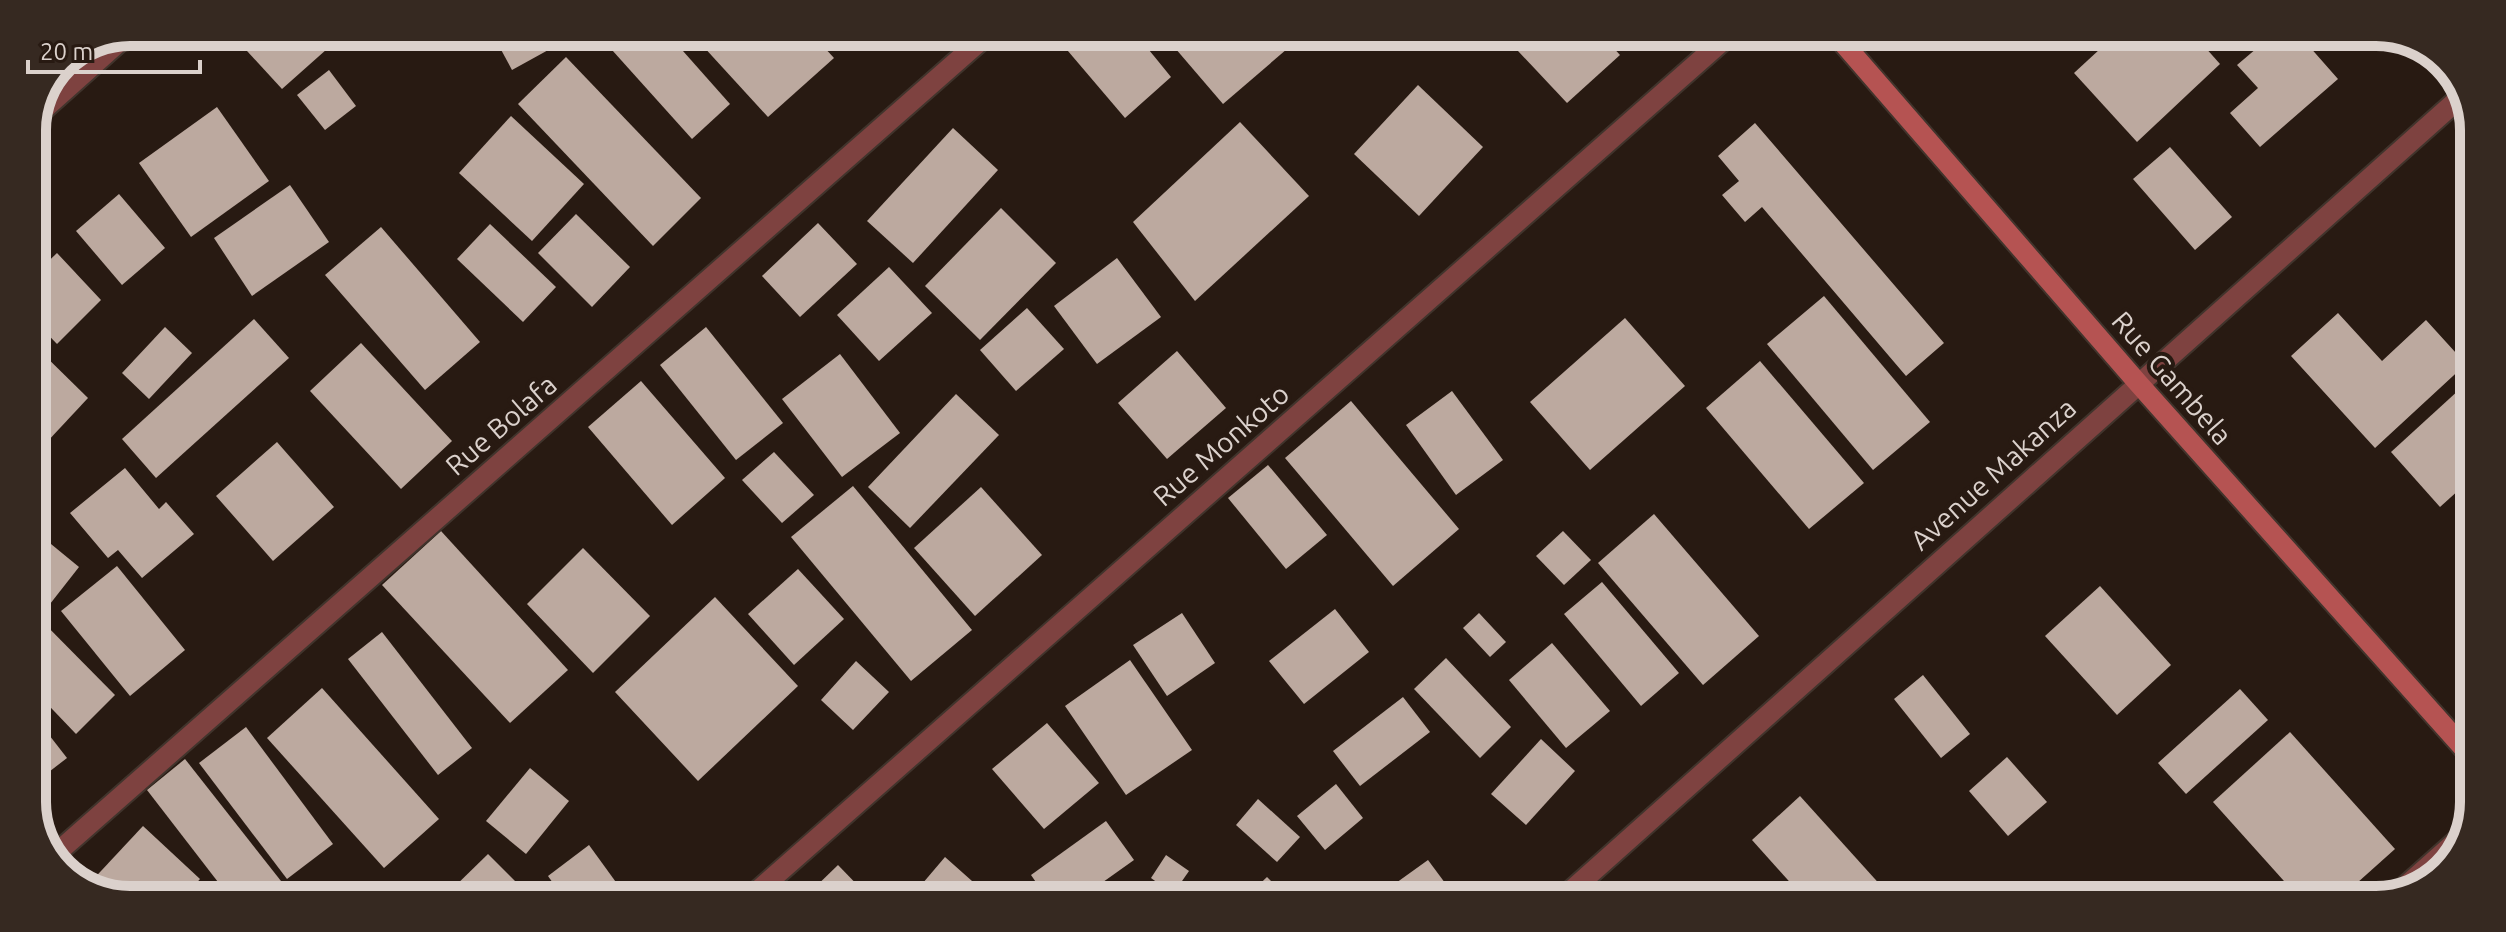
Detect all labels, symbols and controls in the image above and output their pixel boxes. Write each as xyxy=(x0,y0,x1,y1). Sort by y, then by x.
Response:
scale bar xyxy=(28,24,200,74)
text: 20 m xyxy=(40,38,93,65)
street label: Rue Gambela xyxy=(2106,305,2239,450)
street label: Rue Bolafa xyxy=(439,368,562,481)
street label: Rue Monkoto xyxy=(1147,377,1295,512)
street label: Avenue Makanza xyxy=(1904,391,2082,556)

